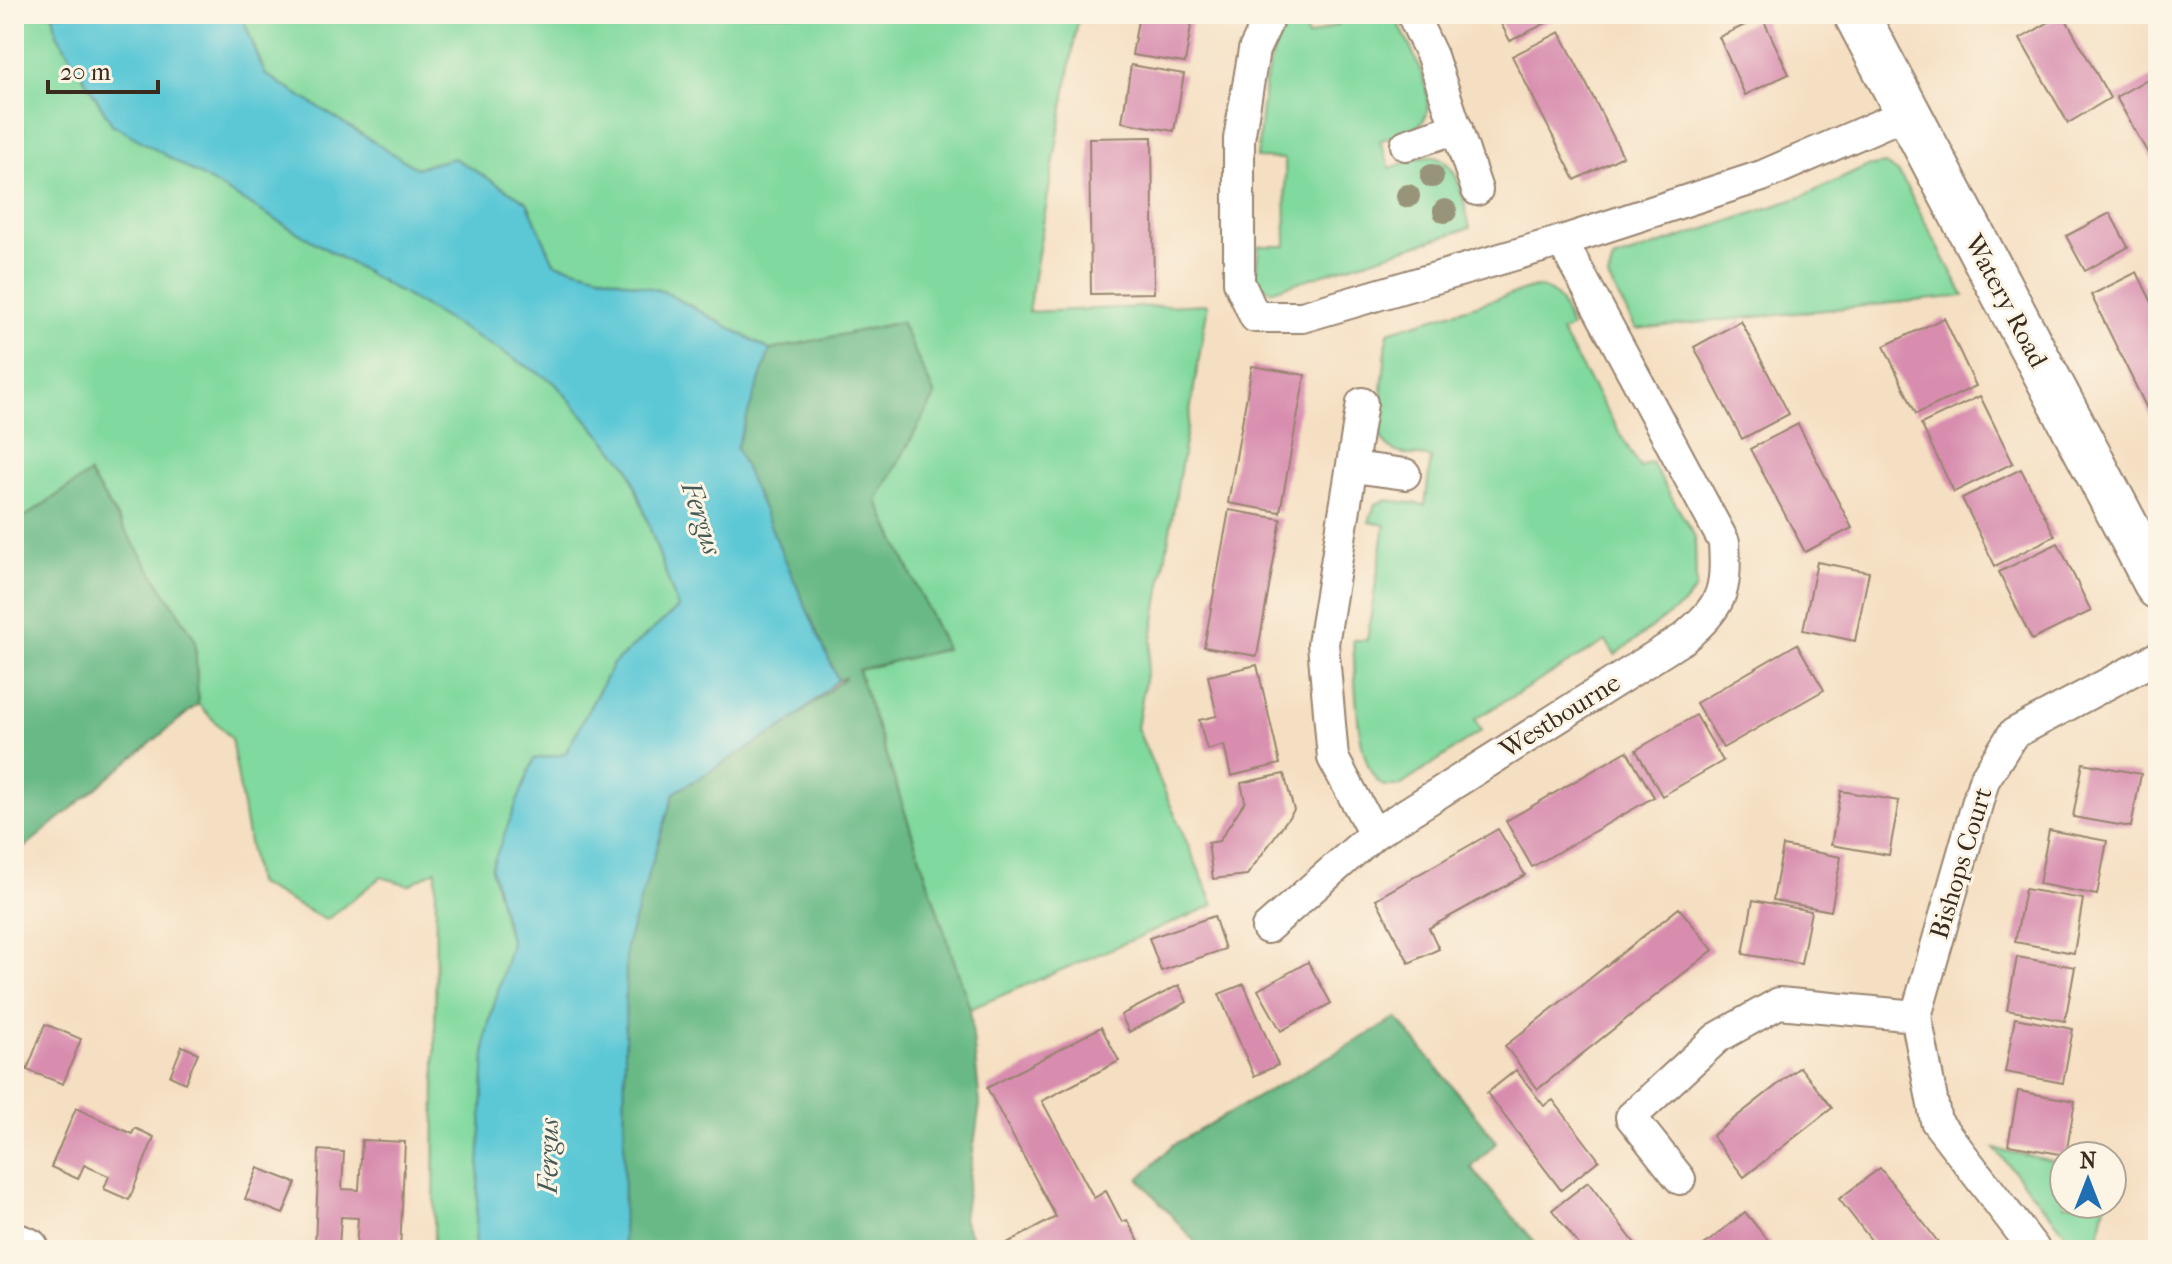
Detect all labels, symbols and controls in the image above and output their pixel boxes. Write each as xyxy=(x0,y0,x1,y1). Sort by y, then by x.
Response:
scale bar xyxy=(48,44,158,94)
text: 20 m xyxy=(60,58,111,86)
street label: Watery Road xyxy=(1958,228,2054,374)
water label: Fergus xyxy=(674,476,730,560)
street label: Westbourne xyxy=(1493,667,1626,766)
street label: Bishops Court xyxy=(1923,783,1999,942)
water label: Fergus xyxy=(531,1117,565,1195)
north arrow xyxy=(2048,1140,2128,1220)
text: N xyxy=(2080,1148,2097,1174)

